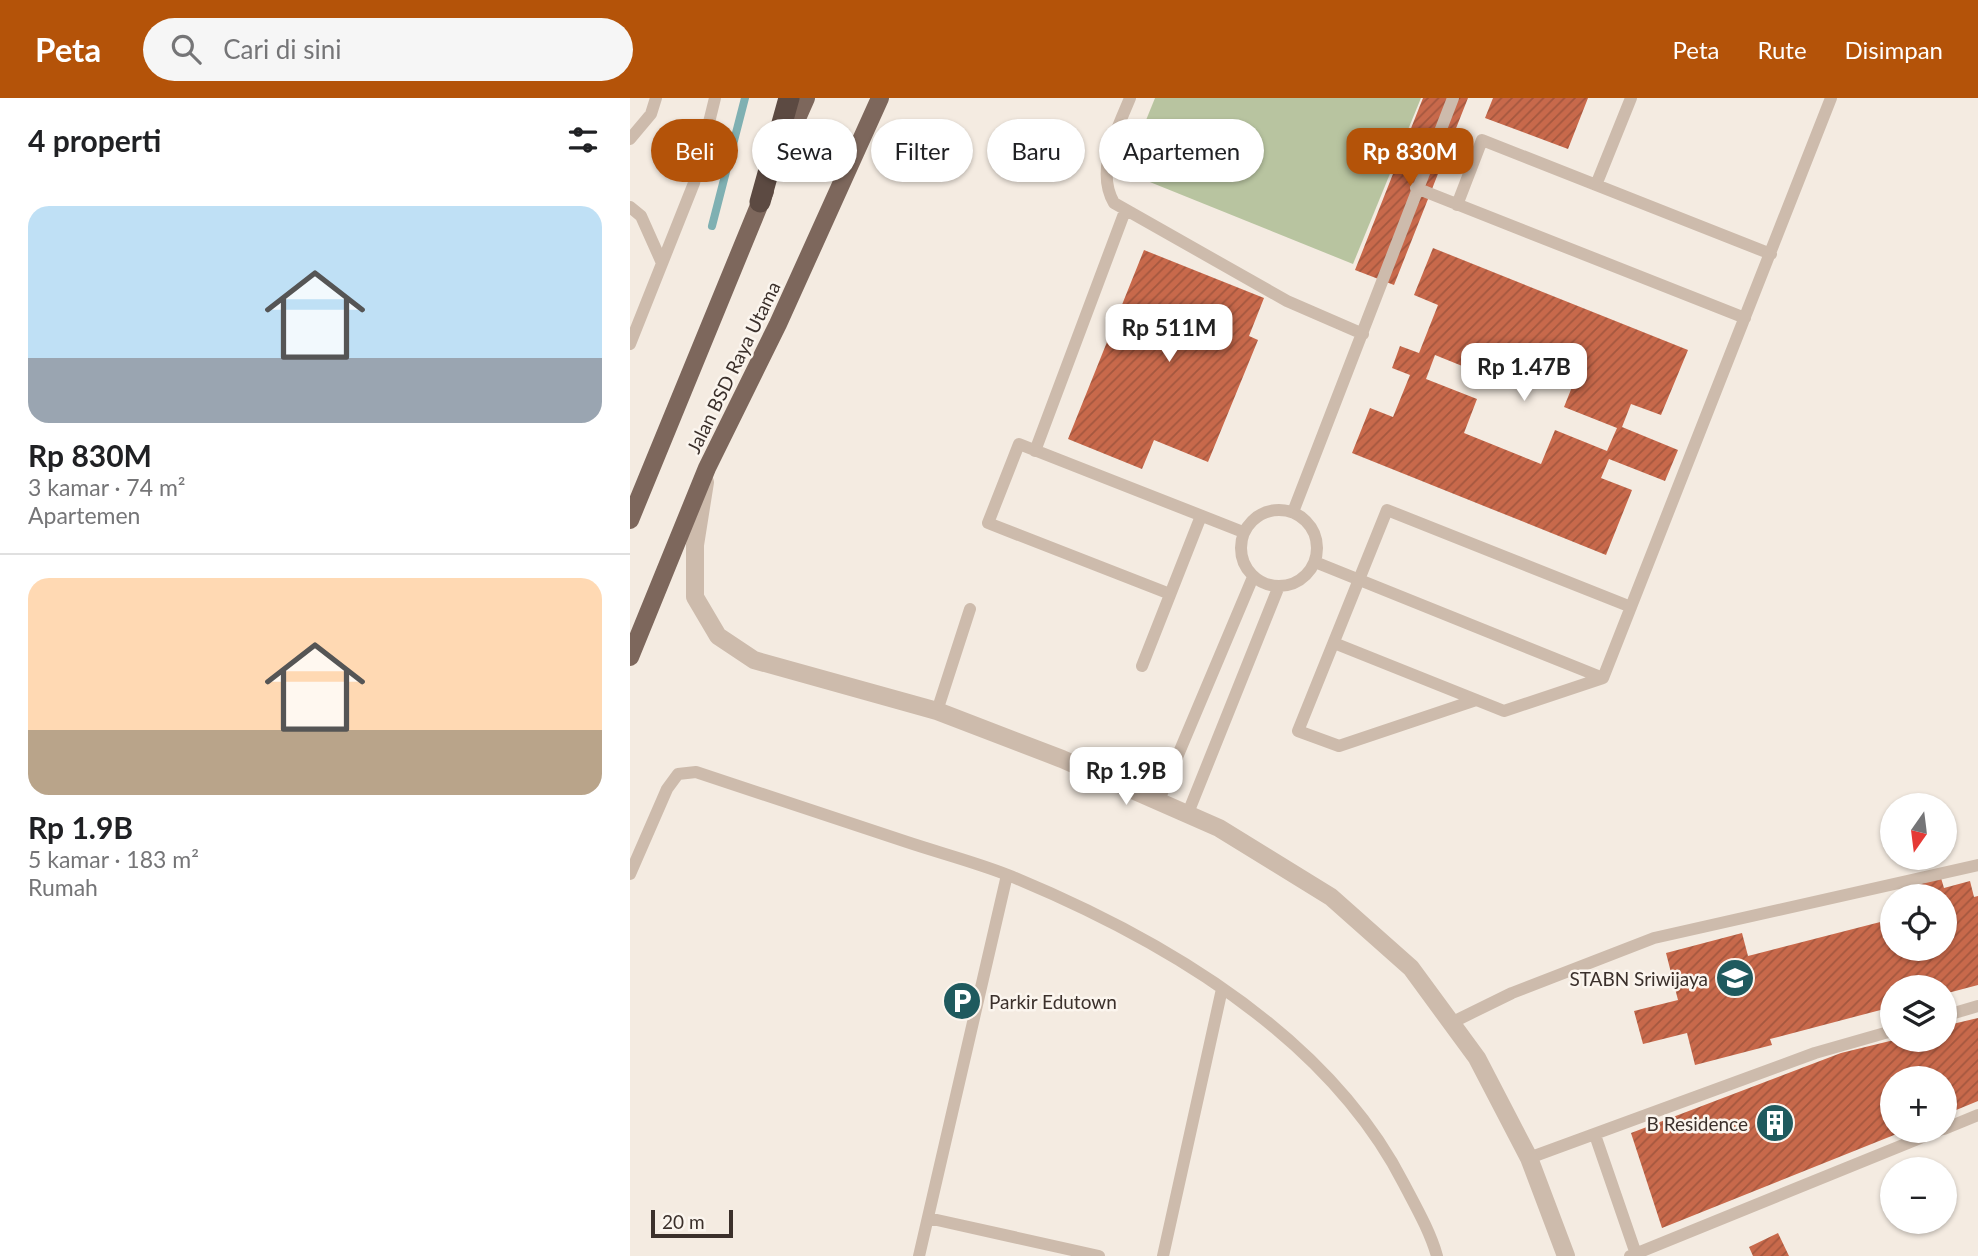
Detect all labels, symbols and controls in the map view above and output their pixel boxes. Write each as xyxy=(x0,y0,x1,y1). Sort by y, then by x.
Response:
search box xyxy=(143,18,633,81)
text: Peta xyxy=(35,29,101,69)
icon: search xyxy=(167,30,205,68)
text: Cari di sini xyxy=(223,33,342,65)
text: Peta xyxy=(1673,35,1719,64)
text: Rute xyxy=(1757,35,1807,64)
text: Disimpan xyxy=(1845,35,1943,64)
chip: Beli xyxy=(651,119,738,182)
chip: Sewa xyxy=(752,119,857,182)
chip: Filter xyxy=(871,119,973,182)
chip: Baru xyxy=(987,119,1085,182)
chip: Apartemen xyxy=(1099,119,1264,182)
icon: filters xyxy=(564,121,602,159)
text: 4 properti xyxy=(28,122,161,158)
pin: Rp 830M xyxy=(1345,129,1475,188)
text: Rp 830M xyxy=(1362,137,1458,165)
icon: home xyxy=(252,252,378,378)
street label: Jalan BSD Raya Utama xyxy=(681,277,785,457)
pin: Rp 511M xyxy=(1104,304,1234,364)
text: Rp 511M xyxy=(1121,313,1217,341)
pin: Rp 1.47B xyxy=(1452,344,1596,403)
text: Rp 1.47B xyxy=(1477,352,1571,380)
text: Rp 830M xyxy=(28,437,152,473)
text: 3 kamar · 74 m² xyxy=(28,473,186,501)
text: Apartemen xyxy=(28,501,140,529)
icon: home xyxy=(252,624,378,750)
pin: Rp 1.9B xyxy=(1061,748,1191,807)
text: Rp 1.9B xyxy=(1086,756,1166,784)
north arrow xyxy=(1880,793,1956,870)
map controls xyxy=(1880,793,1957,1234)
text: Rp 1.9B xyxy=(28,809,133,845)
text: 5 kamar · 183 m² xyxy=(28,845,199,873)
text: Rumah xyxy=(28,873,98,901)
button: locate xyxy=(1880,884,1957,961)
school or university icon: STABN Sriwijaya xyxy=(1714,957,1756,999)
place label: STABN Sriwijaya xyxy=(1569,967,1708,990)
button: layers xyxy=(1880,975,1957,1052)
parking icon: Parkir Edutown xyxy=(941,980,983,1022)
place label: Parkir Edutown xyxy=(989,990,1117,1013)
button: + xyxy=(1880,1066,1957,1143)
building icon: B Residence xyxy=(1754,1102,1796,1144)
place label: B Residence xyxy=(1647,1112,1748,1135)
button: − xyxy=(1880,1157,1957,1234)
scale bar xyxy=(651,1207,733,1239)
text: 20 m xyxy=(662,1210,705,1233)

